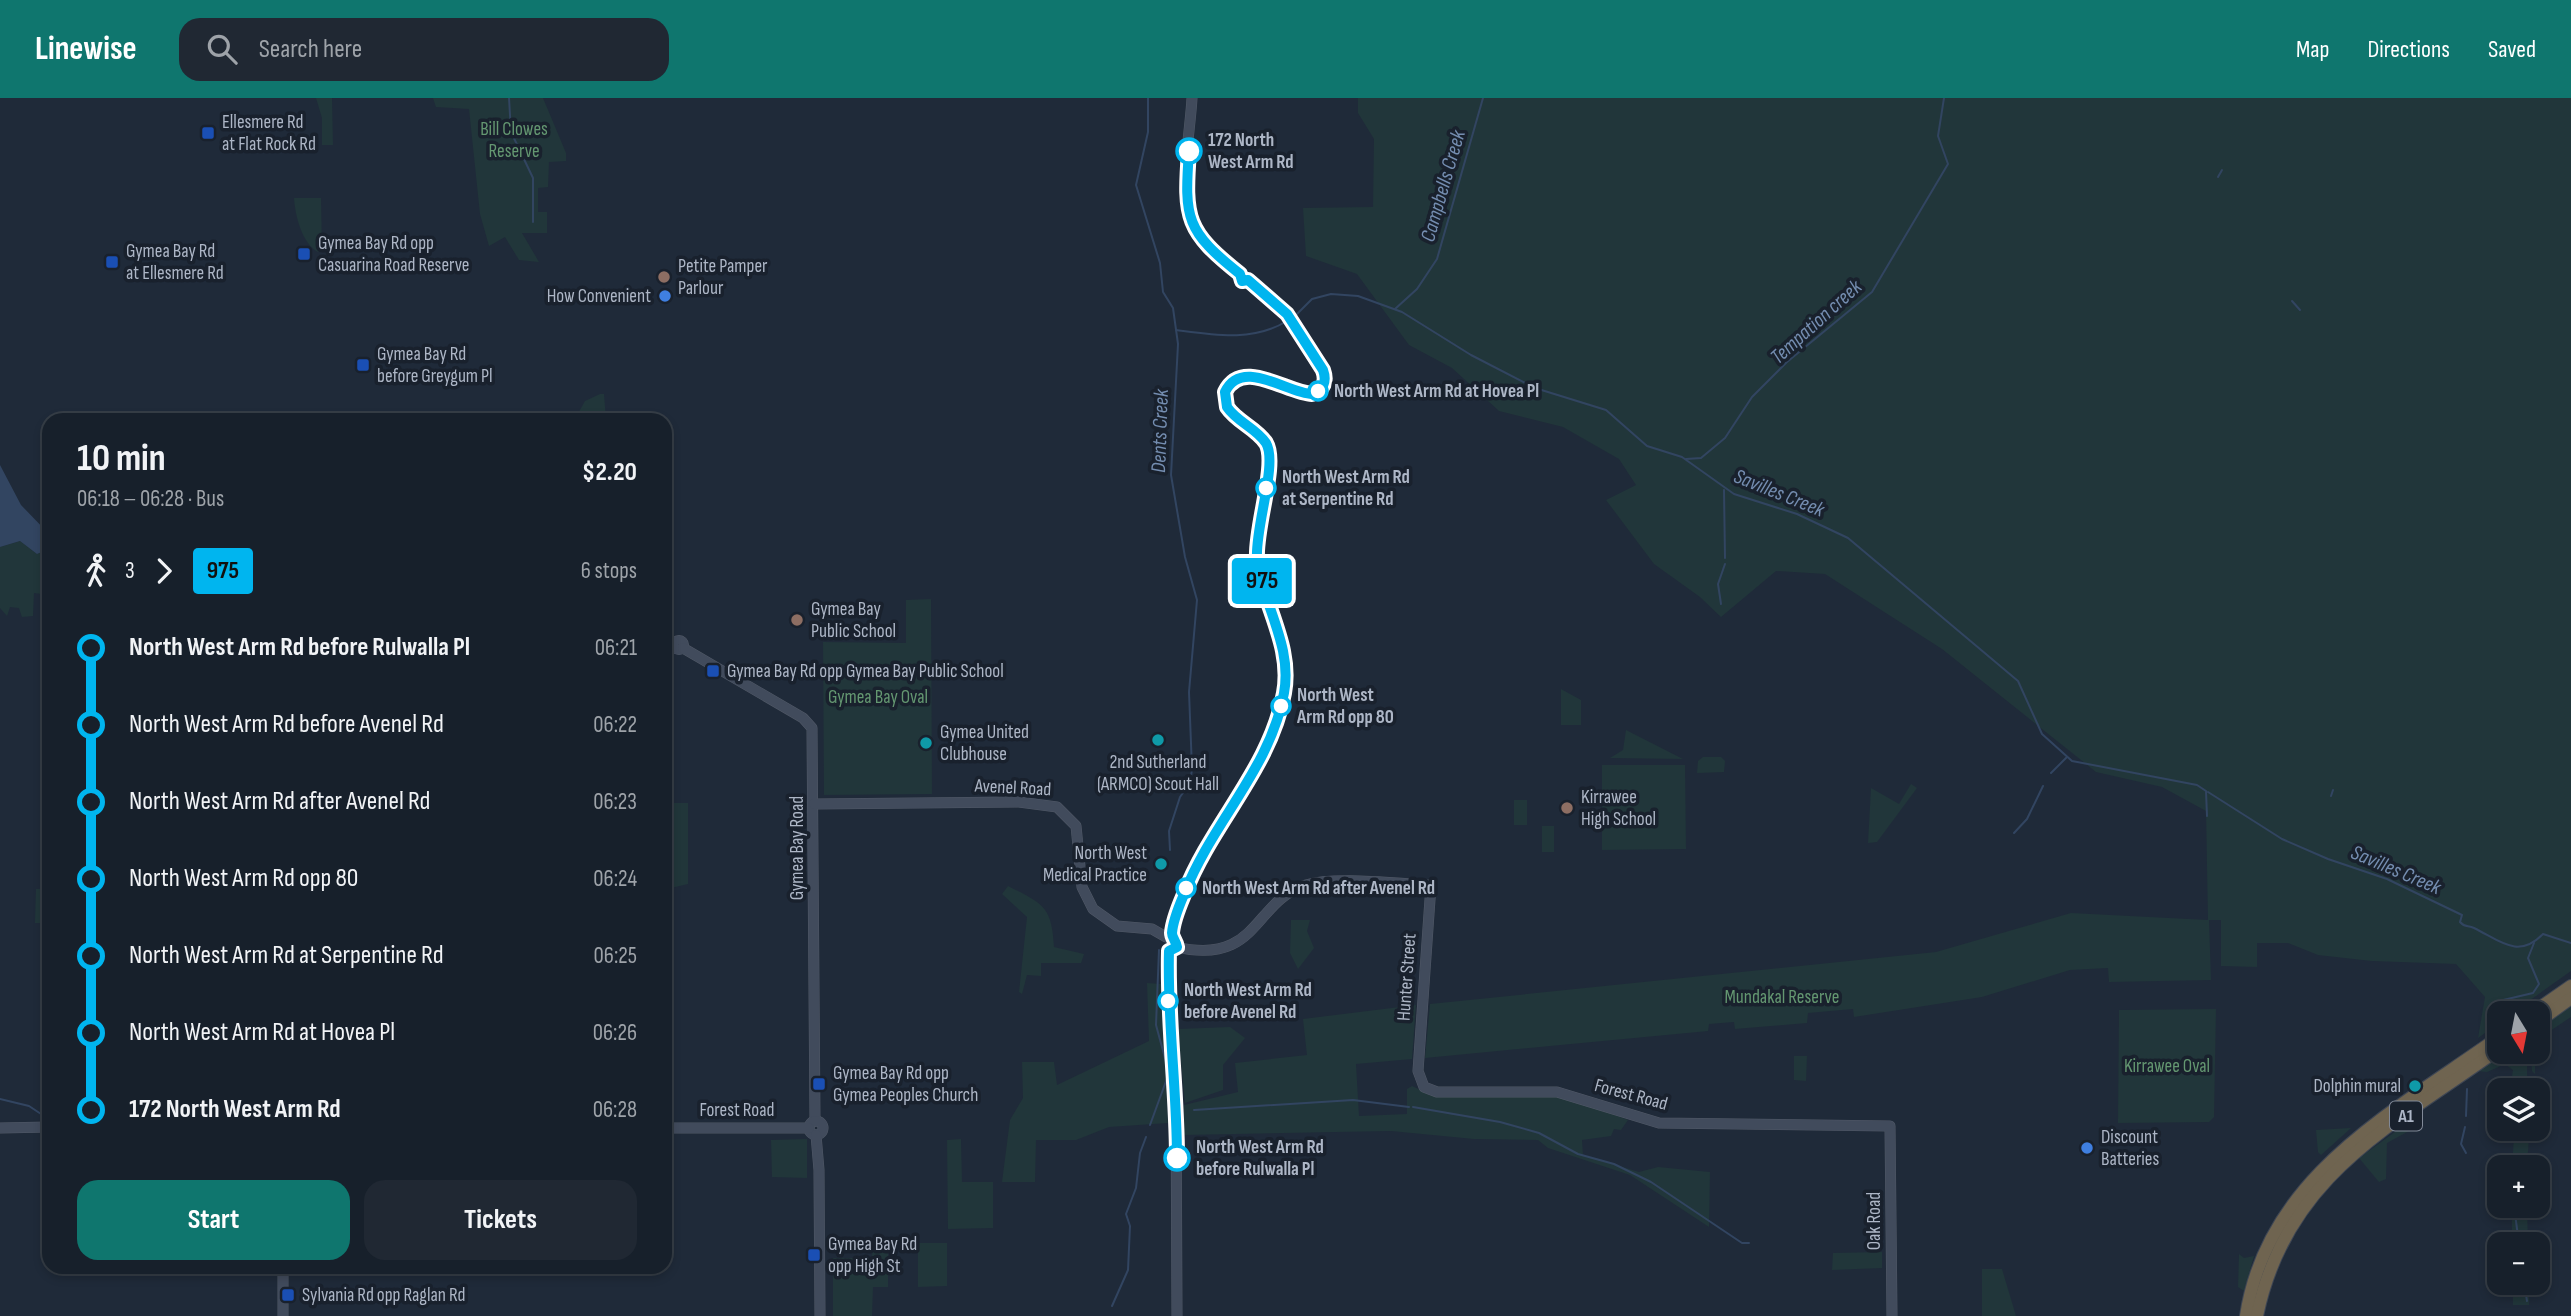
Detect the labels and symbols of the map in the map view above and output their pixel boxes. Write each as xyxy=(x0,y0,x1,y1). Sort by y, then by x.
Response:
place label: Ellesmere Rd at Flat Rock Rd xyxy=(222,111,316,156)
park label: Bill Clowes Reserve xyxy=(480,118,548,163)
marker: Ellesmere Rd at Flat Rock Rd xyxy=(200,125,216,141)
water label: Campbells Creek xyxy=(1415,126,1471,245)
place label: 172 North West Arm Rd xyxy=(1208,129,1294,174)
marker: 172 North West Arm Rd xyxy=(1176,138,1202,164)
place label: Gymea Bay Rd opp Casuarina Road Reserve xyxy=(318,232,470,277)
place label: Gymea Bay Rd at Ellesmere Rd xyxy=(126,240,224,285)
marker: Gymea Bay Rd opp Casuarina Road Reserve xyxy=(296,246,312,262)
marker: Gymea Bay Rd at Ellesmere Rd xyxy=(104,254,120,270)
place label: Petite Pamper Parlour xyxy=(678,255,768,300)
marker: Petite Pamper Parlour xyxy=(656,269,672,285)
water label: Tempation creek xyxy=(1765,274,1868,369)
place label: How Convenient xyxy=(547,285,651,308)
marker: How Convenient xyxy=(657,288,673,304)
place label: Gymea Bay Rd before Greygum Pl xyxy=(377,343,493,388)
marker: Gymea Bay Rd before Greygum Pl xyxy=(355,357,371,373)
place label: North West Arm Rd at Hovea Pl xyxy=(1334,380,1539,403)
marker: North West Arm Rd at Hovea Pl xyxy=(1308,381,1328,401)
water label: Dents Creek xyxy=(1146,388,1174,473)
water label: Savilles Creek xyxy=(1730,464,1829,523)
place label: North West Arm Rd at Serpentine Rd xyxy=(1282,466,1410,511)
marker: North West Arm Rd at Serpentine Rd xyxy=(1256,478,1276,498)
line badge: 975 xyxy=(1222,558,1302,604)
place label: Gymea Bay Public School xyxy=(811,598,896,643)
marker: Gymea Bay Public School xyxy=(789,612,805,628)
place label: Gymea Bay Rd opp Gymea Bay Public School xyxy=(727,660,1004,683)
marker: Gymea Bay Rd opp Gymea Bay Public School xyxy=(705,663,721,679)
place label: North West Arm Rd opp 80 xyxy=(1296,684,1394,729)
park label: Gymea Bay Oval xyxy=(828,686,928,709)
marker: North West Arm Rd opp 80 xyxy=(1271,696,1291,716)
place label: Gymea United Clubhouse xyxy=(940,721,1029,766)
marker: 2nd Sutherland (ARMCO) Scout Hall xyxy=(1150,732,1166,748)
marker: Gymea United Clubhouse xyxy=(918,735,934,751)
place label: 2nd Sutherland (ARMCO) Scout Hall xyxy=(1097,751,1219,796)
street label: Avenel Road xyxy=(973,774,1052,801)
place label: Kirrawee High School xyxy=(1581,786,1656,831)
street label: Gymea Bay Road xyxy=(786,796,809,900)
marker: Kirrawee High School xyxy=(1559,800,1575,816)
water label: Savilles Creek xyxy=(2347,840,2446,901)
place label: North West Medical Practice xyxy=(1043,842,1147,887)
marker: North West Medical Practice xyxy=(1153,856,1169,872)
place label: North West Arm Rd after Avenel Rd xyxy=(1202,877,1435,900)
marker: North West Arm Rd after Avenel Rd xyxy=(1176,878,1196,898)
street label: Hunter Street xyxy=(1392,932,1422,1022)
place label: North West Arm Rd before Avenel Rd xyxy=(1184,979,1312,1024)
park label: Mundakal Reserve xyxy=(1725,986,1839,1009)
marker: North West Arm Rd before Avenel Rd xyxy=(1158,991,1178,1011)
north arrow xyxy=(2487,1001,2550,1064)
park label: Kirrawee Oval xyxy=(2124,1055,2210,1078)
place label: Gymea Bay Rd opp Gymea Peoples Church xyxy=(833,1062,978,1107)
street label: Forest Road xyxy=(1592,1074,1670,1116)
place label: Dolphin mural xyxy=(2313,1075,2401,1098)
marker: Gymea Bay Rd opp Gymea Peoples Church xyxy=(811,1076,827,1092)
marker: Dolphin mural xyxy=(2407,1078,2423,1094)
street label: Forest Road xyxy=(700,1099,774,1122)
road number: A1 xyxy=(2390,1101,2422,1130)
place label: Discount Batteries xyxy=(2101,1126,2160,1171)
place label: North West Arm Rd before Rulwalla Pl xyxy=(1196,1136,1324,1181)
marker: Discount Batteries xyxy=(2079,1140,2095,1156)
marker: North West Arm Rd before Rulwalla Pl xyxy=(1164,1145,1190,1171)
street label: Oak Road xyxy=(1863,1192,1886,1250)
place label: Gymea Bay Rd opp High St xyxy=(828,1233,917,1278)
marker: Gymea Bay Rd opp High St xyxy=(806,1247,822,1263)
place label: Sylvania Rd opp Raglan Rd xyxy=(302,1284,465,1307)
marker: Sylvania Rd opp Raglan Rd xyxy=(280,1287,296,1303)

